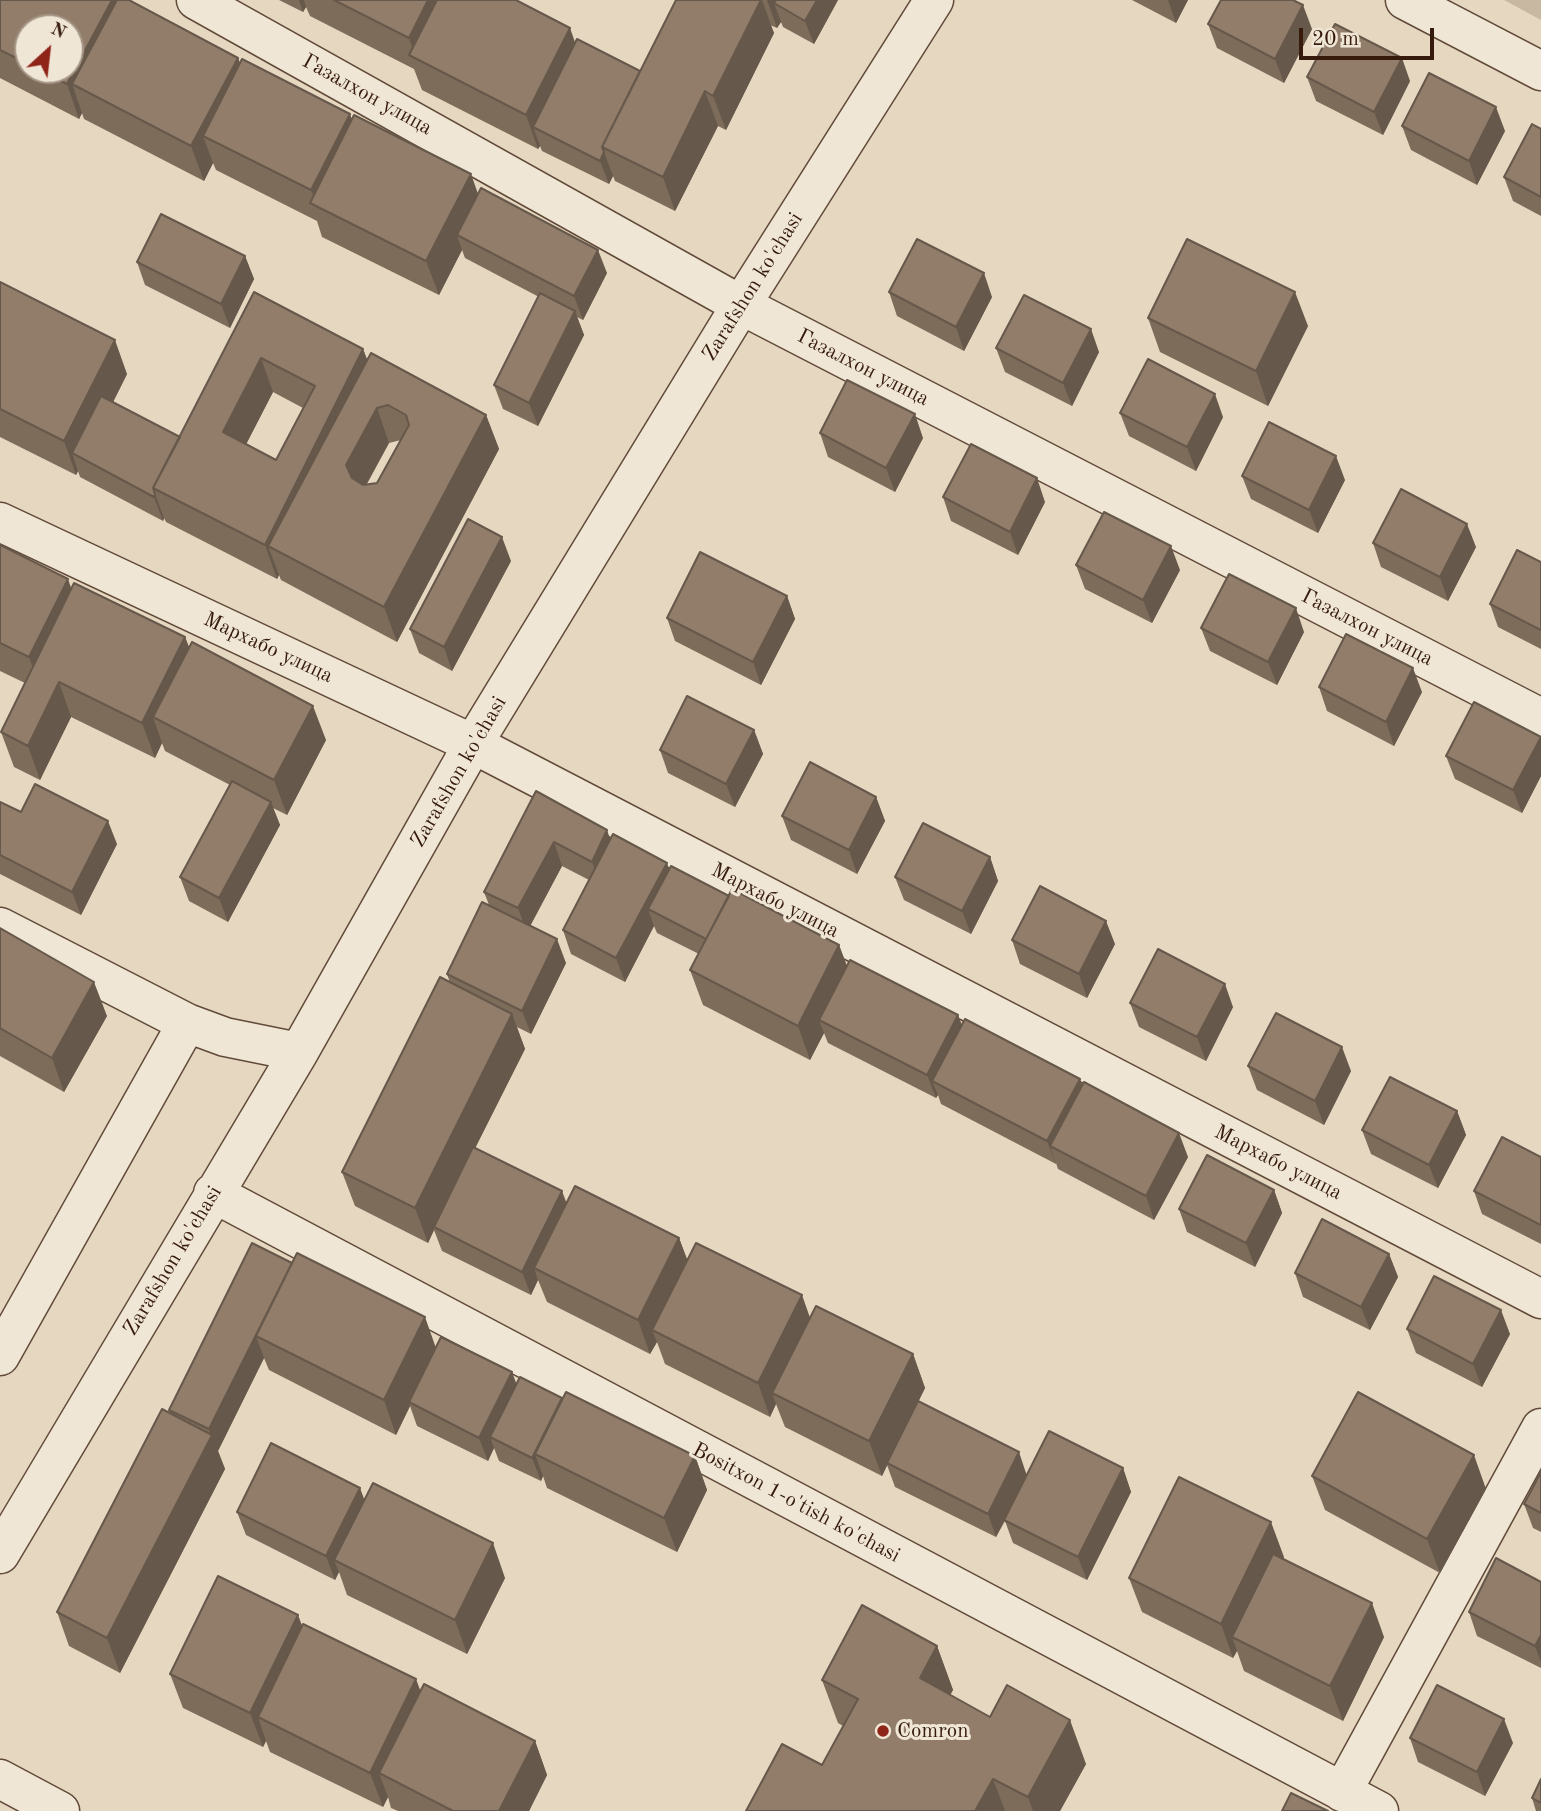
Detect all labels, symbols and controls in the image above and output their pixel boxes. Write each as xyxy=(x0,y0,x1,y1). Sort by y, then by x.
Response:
north arrow xyxy=(14,14,84,84)
scale bar xyxy=(1303,14,1438,58)
text: N xyxy=(47,20,69,43)
text: 20 m xyxy=(1312,29,1359,50)
street label: Газалхон улица xyxy=(298,49,436,141)
street label: Zarafshon ko'chasi xyxy=(697,208,809,366)
street label: Газалхон улица xyxy=(793,324,933,412)
street label: Газалхон улица xyxy=(1297,584,1437,672)
street label: Мархабо улица xyxy=(199,607,337,689)
street label: Zarafshon ko'chasi xyxy=(406,692,512,852)
street label: Мархабо улица xyxy=(707,858,843,944)
street label: Мархабо улица xyxy=(1210,1120,1346,1206)
street label: Zarafshon ko'chasi xyxy=(118,1182,228,1340)
street label: Bositxon 1-o'tish ko'chasi xyxy=(688,1437,904,1569)
place label: Сomron xyxy=(897,1718,969,1744)
marker: Сomron xyxy=(875,1723,891,1739)

